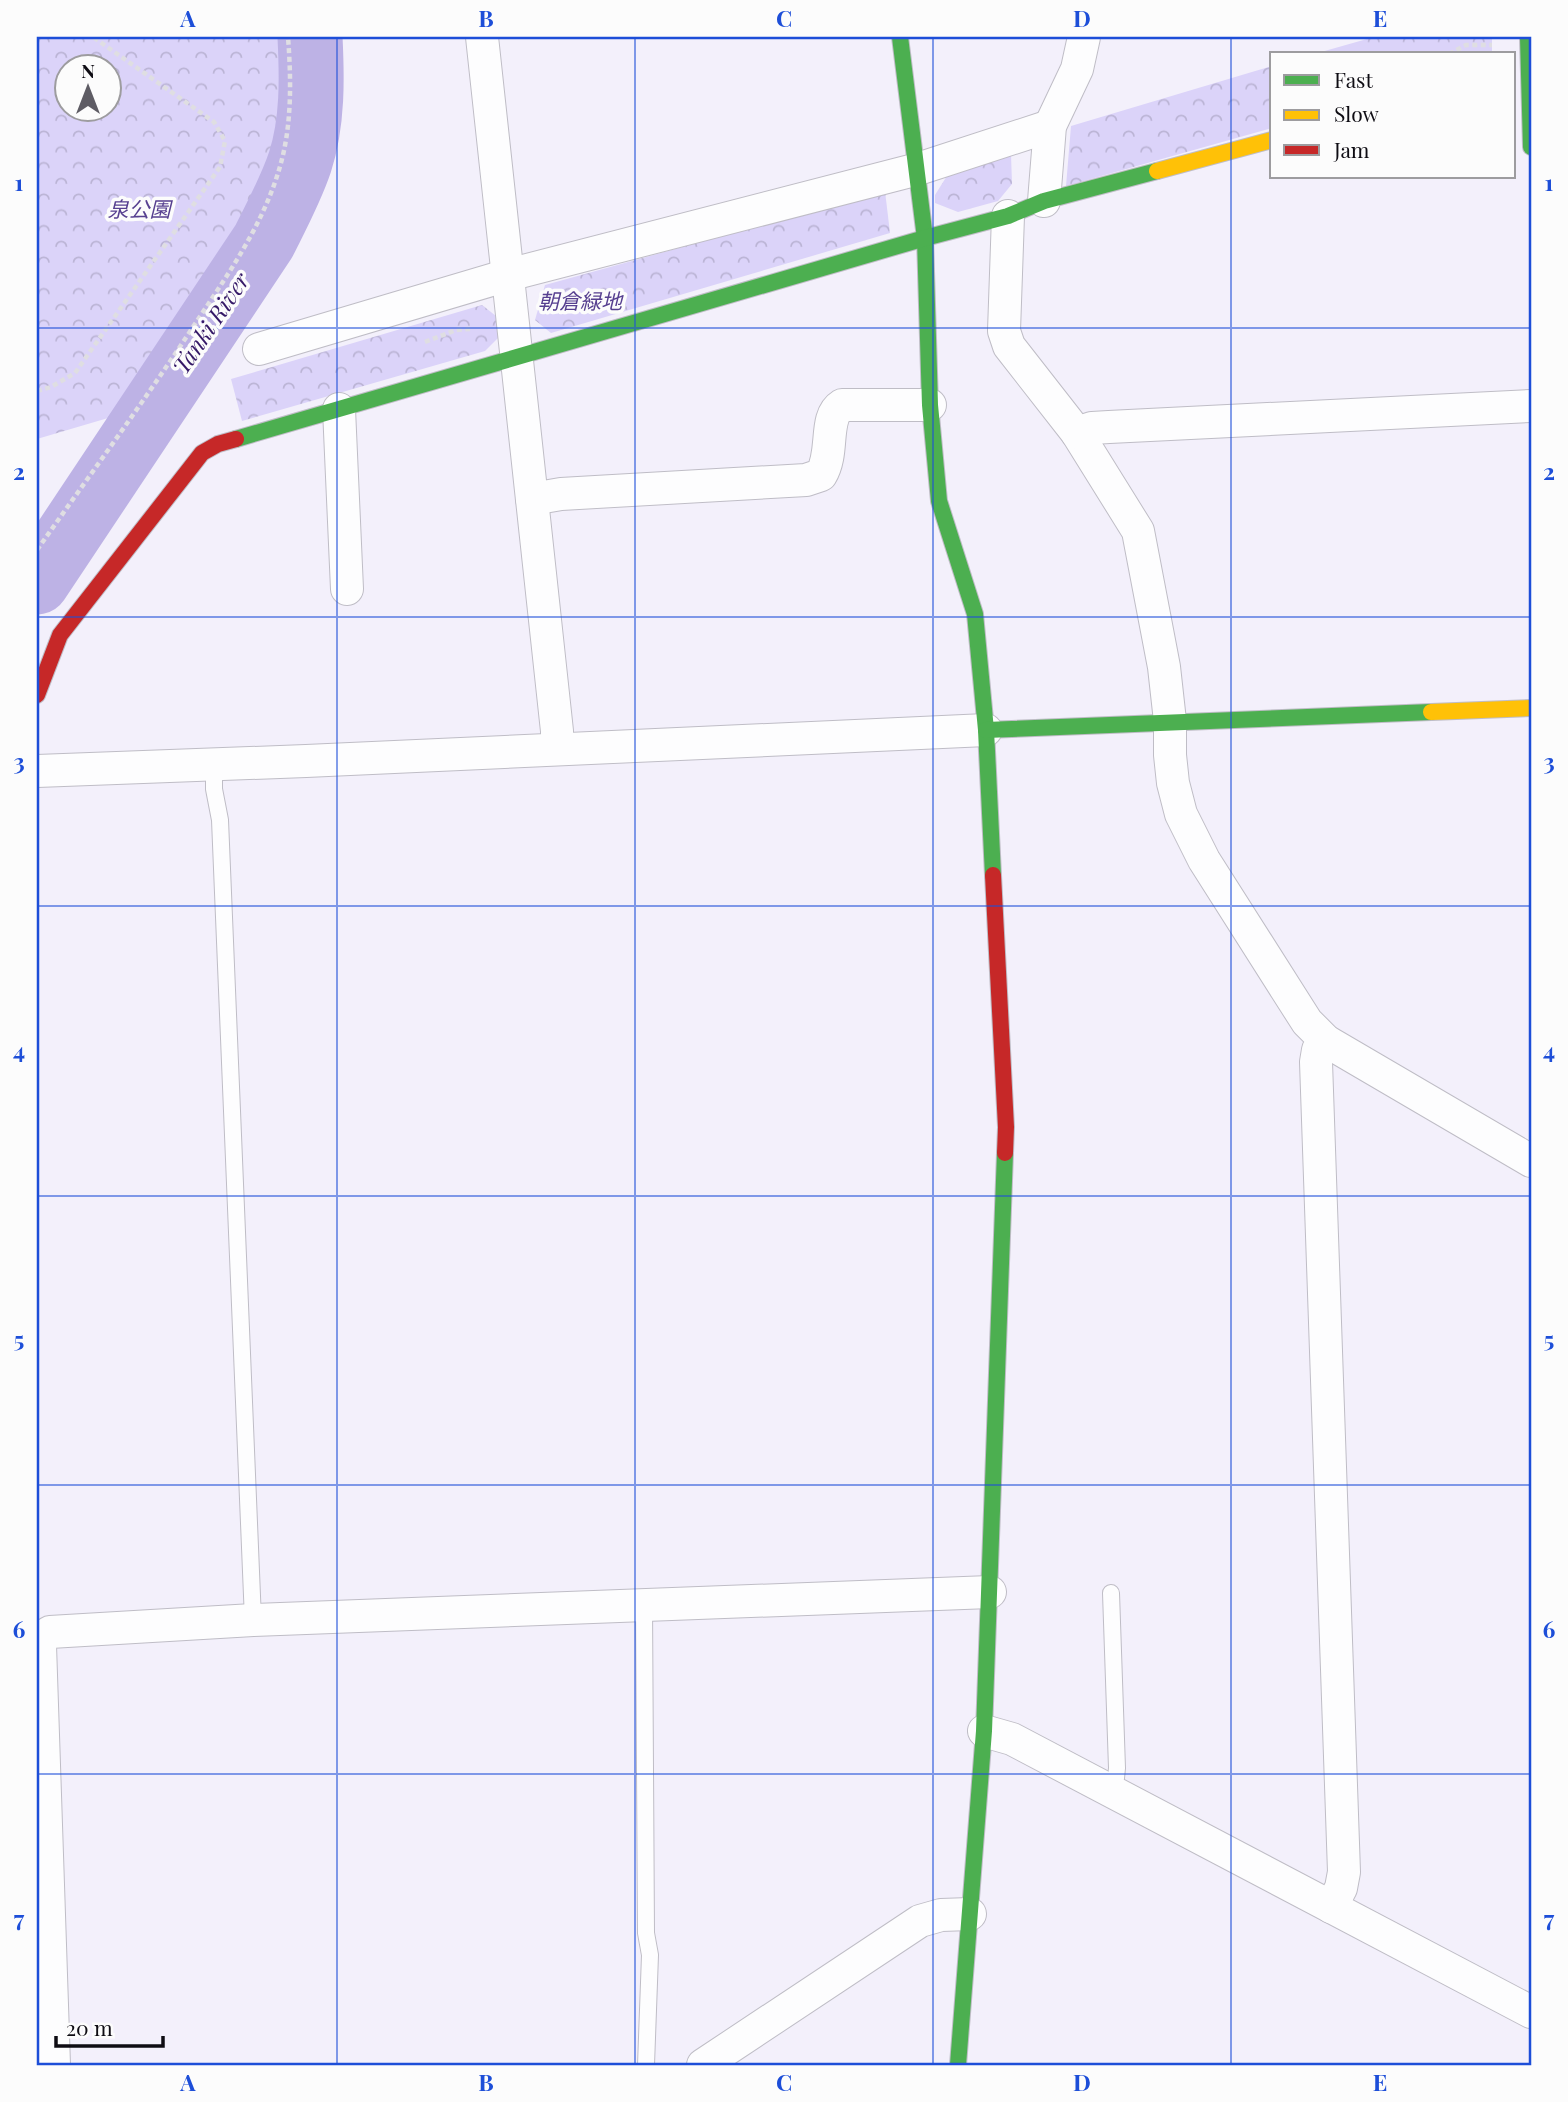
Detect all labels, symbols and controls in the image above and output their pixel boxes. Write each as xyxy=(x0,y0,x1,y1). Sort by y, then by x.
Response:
text: A xyxy=(179,2,196,33)
text: B xyxy=(478,2,494,33)
text: C xyxy=(776,2,792,33)
text: D xyxy=(1073,2,1091,33)
text: E xyxy=(1373,2,1387,33)
north arrow xyxy=(52,52,122,122)
legend xyxy=(1270,52,1516,178)
text: N xyxy=(81,57,95,83)
text: Fast xyxy=(1334,65,1373,93)
text: Slow xyxy=(1334,99,1379,127)
text: Jam xyxy=(1333,135,1370,163)
text: 1 xyxy=(15,166,24,197)
text: 1 xyxy=(1545,166,1554,197)
park label: 泉公園 xyxy=(108,194,173,222)
water label: Tanki River xyxy=(165,265,256,380)
park label: 朝倉緑地 xyxy=(538,286,624,314)
text: 2 xyxy=(13,455,25,486)
text: 2 xyxy=(1543,455,1555,486)
text: 3 xyxy=(13,745,25,776)
text: 3 xyxy=(1543,745,1555,776)
text: 4 xyxy=(13,1034,25,1065)
text: 4 xyxy=(1543,1034,1555,1065)
text: 5 xyxy=(14,1323,24,1354)
text: 5 xyxy=(1544,1323,1554,1354)
text: 6 xyxy=(13,1613,26,1644)
text: 6 xyxy=(1543,1613,1556,1644)
text: 7 xyxy=(14,1902,25,1933)
text: 7 xyxy=(1544,1902,1555,1933)
scale bar xyxy=(56,2004,163,2048)
text: 20 m xyxy=(66,2013,113,2041)
text: A xyxy=(179,2066,196,2097)
text: B xyxy=(478,2066,494,2097)
text: C xyxy=(776,2066,792,2097)
text: D xyxy=(1073,2066,1091,2097)
text: E xyxy=(1373,2066,1387,2097)

